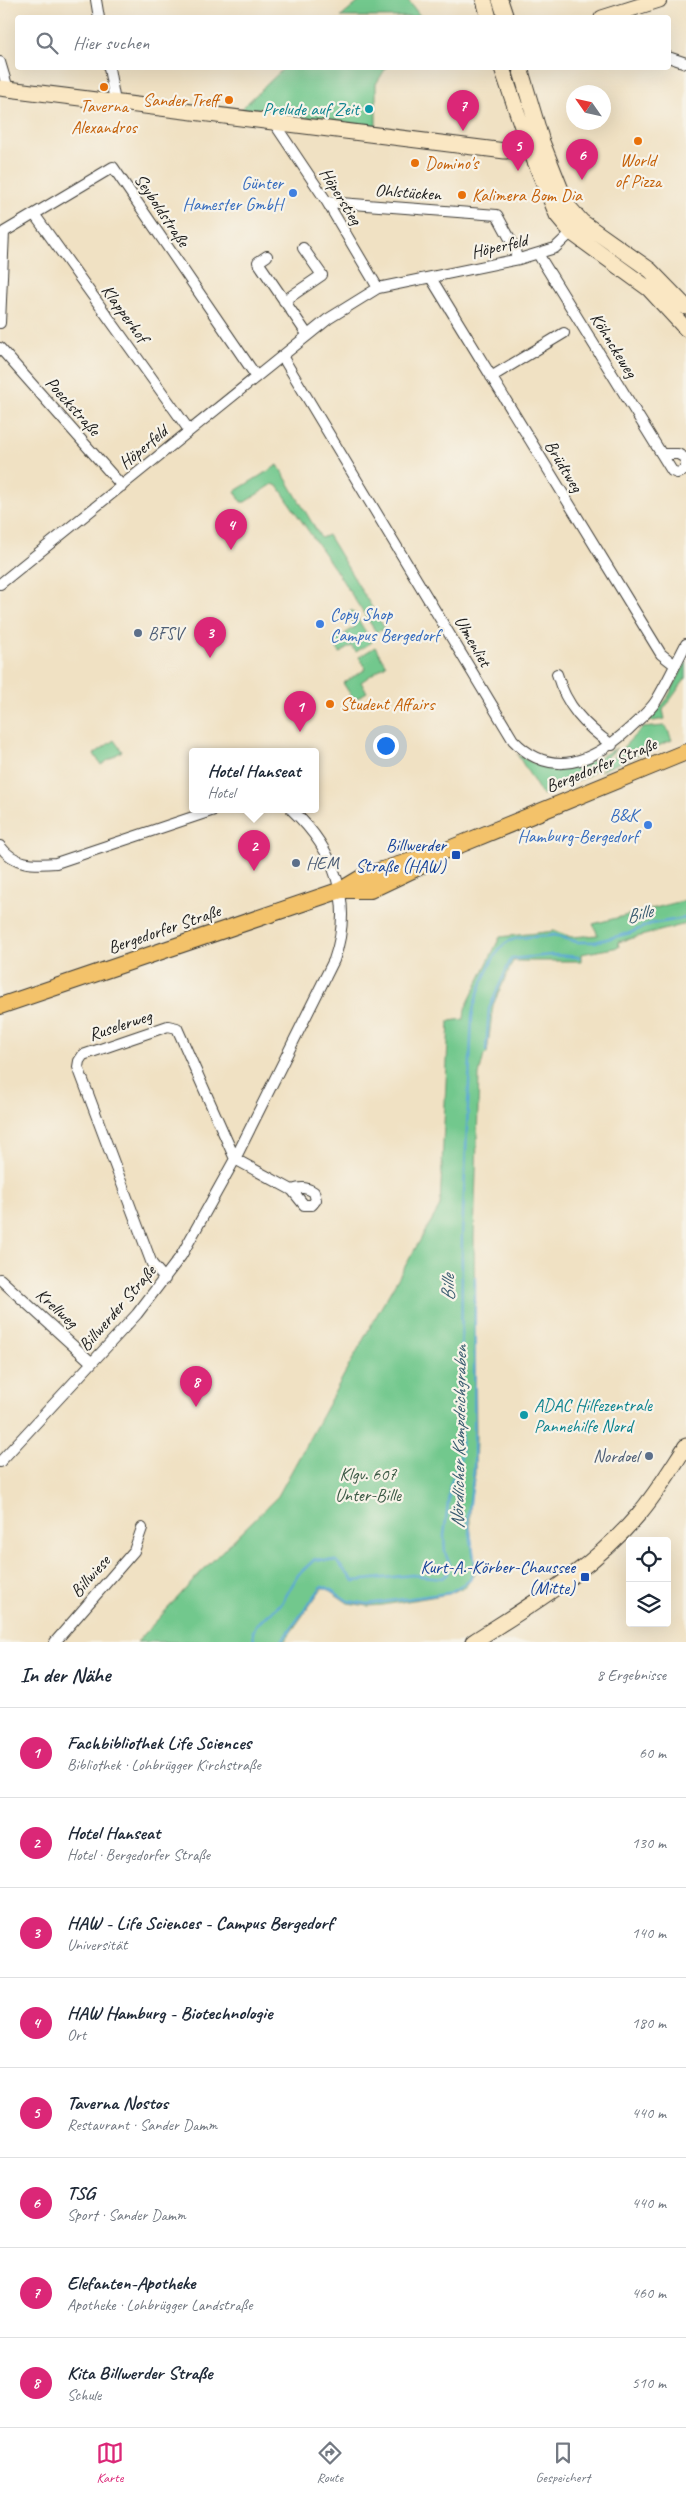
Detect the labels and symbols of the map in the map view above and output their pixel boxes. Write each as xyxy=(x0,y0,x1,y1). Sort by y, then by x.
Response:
marker: Taverna Alexandros xyxy=(98,81,110,93)
north arrow xyxy=(566,85,611,130)
place label: Sander Treff xyxy=(143,89,223,111)
pin: 7 xyxy=(447,90,479,131)
marker: Sander Treff xyxy=(223,94,235,106)
place label: Taverna Alexandros xyxy=(71,95,139,138)
place label: Prelude auf Zeit xyxy=(263,98,361,120)
marker: Prelude auf Zeit xyxy=(363,103,375,115)
pin: 5 xyxy=(502,130,534,171)
marker: World of Pizza xyxy=(632,135,644,147)
pin: 6 xyxy=(566,139,598,180)
place label: World of Pizza xyxy=(615,149,663,192)
place label: Domino's xyxy=(425,152,480,174)
marker: Domino's xyxy=(409,157,421,169)
street label: Höperstieg xyxy=(315,163,368,230)
street label: Seyboldstraße xyxy=(129,169,195,252)
place label: Günter Hamester GmbH xyxy=(183,172,286,215)
street label: Ohlstücken xyxy=(374,179,443,205)
place label: Kalimera Bom Dia xyxy=(472,184,583,206)
marker: Günter Hamester GmbH xyxy=(287,187,299,199)
marker: Kalimera Bom Dia xyxy=(456,189,468,201)
street label: Höperfeld xyxy=(469,228,532,263)
street label: Klapperhof xyxy=(97,280,156,350)
street label: Köhnckeweg xyxy=(585,308,643,383)
street label: Poeckstraße xyxy=(41,372,106,441)
street label: Höperfeld xyxy=(114,418,174,474)
street label: Brüdtweg xyxy=(540,436,589,498)
pin: 4 xyxy=(215,509,247,550)
place label: Copy Shop Campus Bergedorf xyxy=(330,603,443,646)
street label: Ulmenliet xyxy=(450,611,497,672)
pin: 3 xyxy=(194,617,226,658)
marker: Copy Shop Campus Bergedorf xyxy=(314,618,326,630)
place label: BFSV xyxy=(148,622,186,644)
marker: BFSV xyxy=(132,627,144,639)
pin: 1 xyxy=(284,691,316,732)
place label: Student Affairs xyxy=(340,693,436,715)
marker: Student Affairs xyxy=(324,698,336,710)
street label: Bergedorfer Straße xyxy=(542,732,661,797)
your location xyxy=(373,733,399,759)
place label: B&K Hamburg-Bergedorf xyxy=(518,804,642,847)
marker: B&K Hamburg-Bergedorf xyxy=(642,819,654,831)
pin: 2 xyxy=(238,830,270,871)
place label: Billwerder Straße (HAW) xyxy=(355,834,448,877)
marker: Billwerder Straße (HAW) xyxy=(450,849,462,861)
place label: HEM xyxy=(306,852,340,874)
marker: HEM xyxy=(290,857,302,869)
water label: Bille xyxy=(623,898,657,929)
street label: Bergedorfer Straße xyxy=(105,899,224,959)
street label: Ruselerweg xyxy=(86,1004,156,1045)
street label: Billwerder Straße xyxy=(74,1260,161,1356)
water label: Bille xyxy=(436,1272,460,1301)
street label: Krellweg xyxy=(31,1283,84,1334)
water label: Nördlicher Kampdeichgraben xyxy=(445,1343,473,1529)
pin: 8 xyxy=(180,1366,212,1407)
place label: ADAC Hilfezentrale Pannehilfe Nord xyxy=(534,1394,653,1437)
marker: ADAC Hilfezentrale Pannehilfe Nord xyxy=(518,1409,530,1421)
place label: Nordoel xyxy=(593,1445,642,1467)
marker: Nordoel xyxy=(643,1450,655,1462)
park label: Klgv. 607 Unter-Bille xyxy=(335,1463,402,1506)
street label: Billwiese xyxy=(65,1549,116,1602)
place label: Kurt-A.-Körber-Chaussee (Mitte) xyxy=(421,1556,576,1599)
marker: Kurt-A.-Körber-Chaussee (Mitte) xyxy=(579,1571,591,1583)

